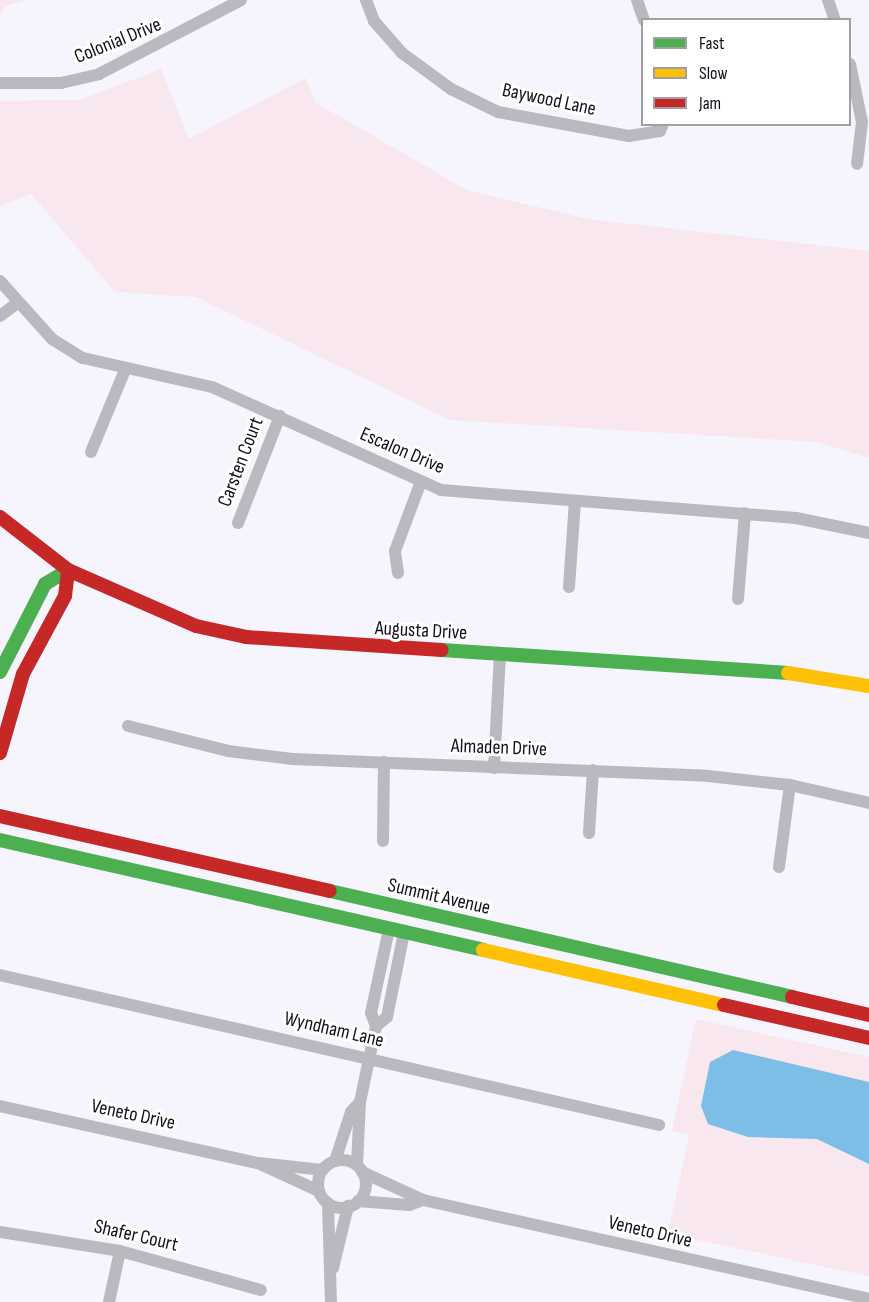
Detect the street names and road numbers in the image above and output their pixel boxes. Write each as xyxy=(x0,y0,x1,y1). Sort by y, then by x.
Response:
street label: Colonial Drive xyxy=(71,13,165,69)
street label: Baywood Lane xyxy=(500,78,598,122)
street label: Carsten Court xyxy=(213,414,269,510)
street label: Escalon Drive xyxy=(356,422,448,480)
street label: Augusta Drive xyxy=(374,617,468,645)
street label: Almaden Drive xyxy=(451,734,547,762)
street label: Summit Avenue xyxy=(385,874,493,920)
street label: Wyndham Lane xyxy=(282,1007,386,1053)
street label: Veneto Drive xyxy=(89,1094,177,1136)
street label: Veneto Drive xyxy=(606,1211,694,1253)
street label: Shafer Court xyxy=(92,1215,180,1257)

